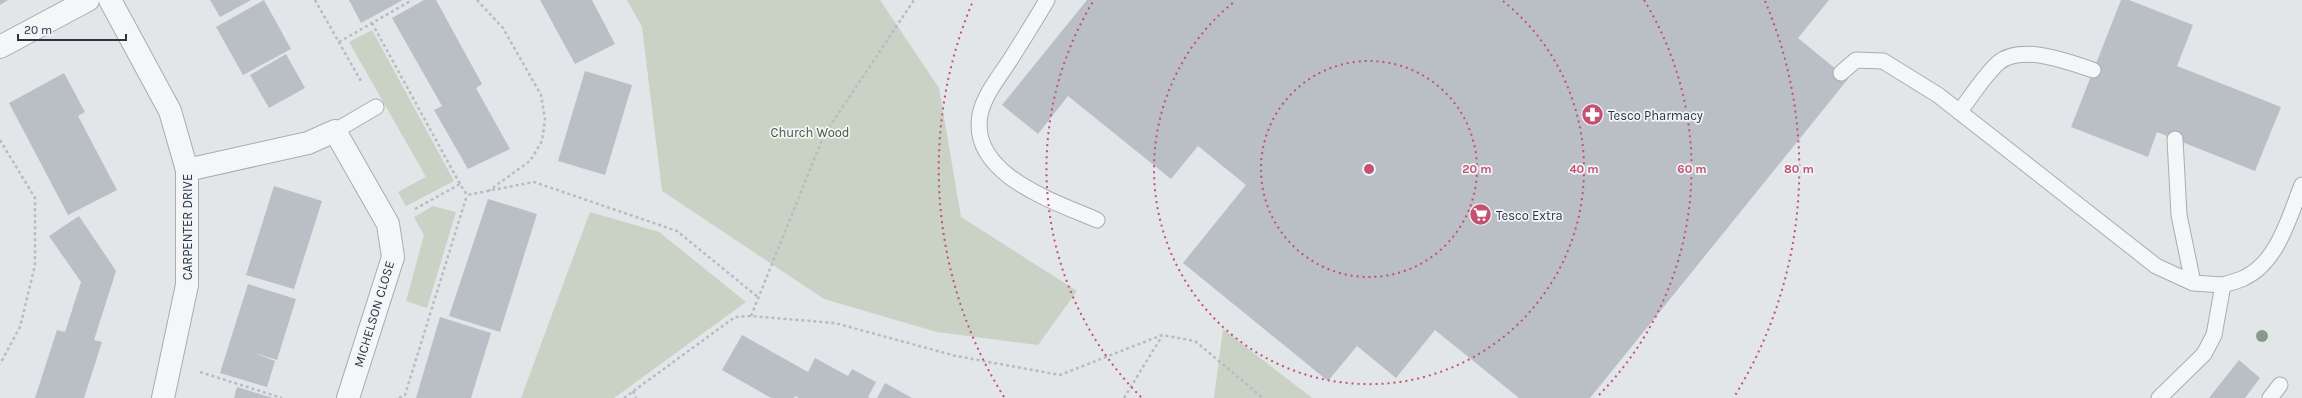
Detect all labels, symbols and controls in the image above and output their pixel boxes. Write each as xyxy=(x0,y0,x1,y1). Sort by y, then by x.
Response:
scale bar xyxy=(18,16,126,42)
text: 20 m xyxy=(24,23,52,37)
pharmacy icon: Tesco Pharmacy xyxy=(1580,102,1606,128)
place label: Tesco Pharmacy xyxy=(1608,108,1703,123)
park label: Church Wood xyxy=(770,125,850,140)
centre of rings xyxy=(1362,162,1376,176)
text: 20 m xyxy=(1462,162,1492,176)
text: 40 m xyxy=(1569,162,1599,176)
text: 60 m xyxy=(1677,162,1707,176)
text: 80 m xyxy=(1784,162,1814,176)
street label: CARPENTER DRIVE xyxy=(180,174,195,280)
supermarket icon: Tesco Extra xyxy=(1467,202,1493,228)
place label: Tesco Extra xyxy=(1496,208,1563,223)
street label: MICHELSON CLOSE xyxy=(351,259,397,369)

